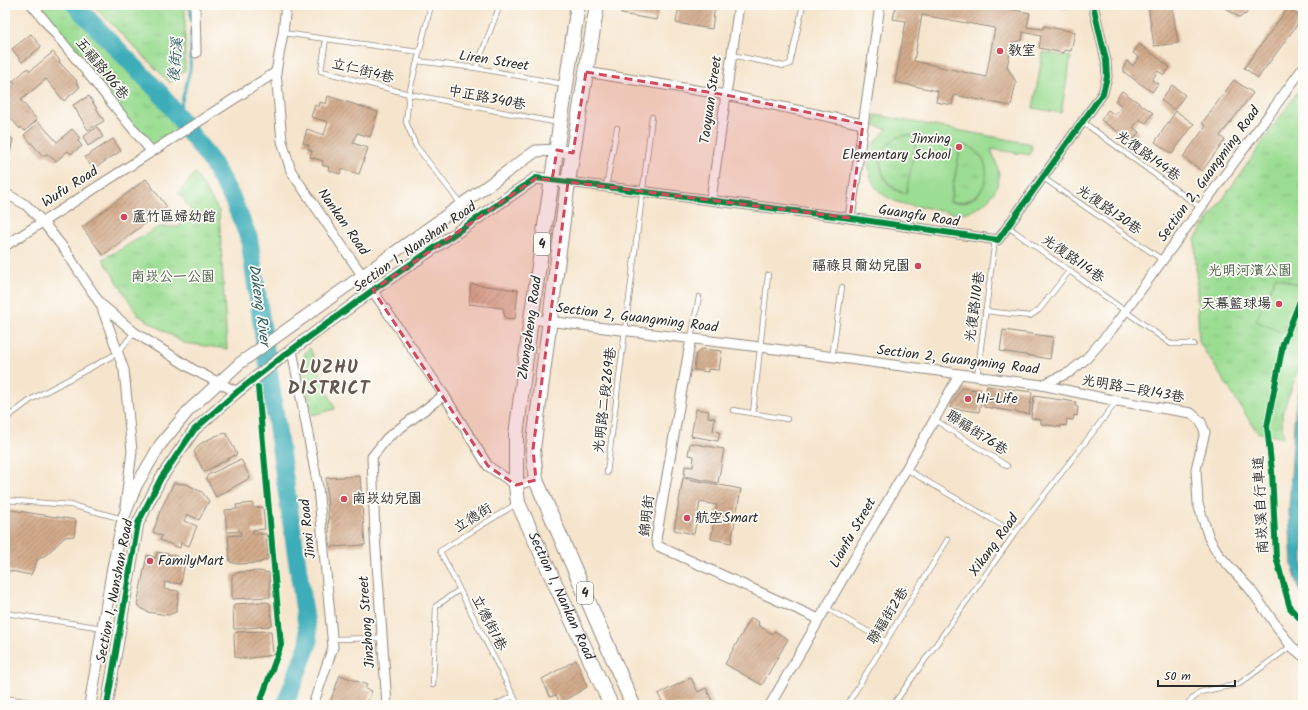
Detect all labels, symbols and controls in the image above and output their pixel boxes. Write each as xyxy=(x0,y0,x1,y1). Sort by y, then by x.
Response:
street label: 五福路106巷 xyxy=(70,33,135,106)
water label: 後街溪 xyxy=(162,36,190,83)
place label: 教室 xyxy=(1008,40,1036,62)
street label: Liren Street xyxy=(457,45,531,77)
marker: 教室 xyxy=(995,46,1005,56)
street label: 立仁街4巷 xyxy=(329,53,398,90)
street label: Taoyuan Street xyxy=(694,54,728,146)
street label: 中正路340巷 xyxy=(446,80,529,116)
street label: Section 2, Guangming Road xyxy=(1152,101,1266,247)
street label: 光復路144巷 xyxy=(1111,125,1186,188)
place label: Jinxing Elementary School xyxy=(842,128,952,166)
marker: Jinxing Elementary School xyxy=(954,142,964,152)
street label: Wufu Road xyxy=(37,160,103,213)
street label: 光復路130巷 xyxy=(1072,179,1147,241)
street label: Nankan Road xyxy=(312,184,375,261)
street label: Section 1, Nanshan Road xyxy=(349,196,482,298)
street label: Guangfu Road xyxy=(877,199,962,233)
place label: 蘆竹區婦幼館 xyxy=(132,206,216,228)
marker: 蘆竹區婦幼館 xyxy=(119,212,129,222)
street label: 光復路114巷 xyxy=(1037,229,1110,289)
road number: 4 xyxy=(534,233,550,255)
place label: 福祿貝爾幼兒園 xyxy=(812,255,910,277)
park label: 光明河濱公園 xyxy=(1208,260,1292,282)
marker: 福祿貝爾幼兒園 xyxy=(913,261,923,271)
water label: Dakeng River xyxy=(241,263,277,350)
park label: 南崁公一公園 xyxy=(131,266,215,288)
street label: 光復路110巷 xyxy=(959,269,991,344)
street label: Zhongzheng Road xyxy=(512,274,548,381)
place label: 天幕籃球場 xyxy=(1201,293,1271,315)
street label: Section 2, Guangming Road xyxy=(555,297,720,339)
marker: 天幕籃球場 xyxy=(1274,299,1284,309)
street label: Section 2, Guangming Road xyxy=(876,339,1041,381)
street label: 光明路二段269巷 xyxy=(588,345,623,454)
district label: LUZHU DISTRICT xyxy=(288,354,371,404)
street label: 光明路二段143巷 xyxy=(1080,369,1187,409)
place label: Hi-Life xyxy=(976,388,1018,410)
marker: Hi-Life xyxy=(963,394,973,404)
street label: 聯福街76巷 xyxy=(942,405,1013,462)
street label: 南崁溪自行車道 xyxy=(1247,455,1275,555)
place label: 南崁幼兒園 xyxy=(352,488,422,510)
street label: Lianfu Street xyxy=(824,493,882,572)
marker: 南崁幼兒園 xyxy=(339,494,349,504)
street label: 錦明街 xyxy=(634,494,660,538)
street label: Jinxi Road xyxy=(294,497,322,560)
street label: 立德街 xyxy=(449,498,497,538)
place label: 航空Smart xyxy=(695,507,759,529)
street label: Xikang Road xyxy=(964,508,1025,581)
marker: 航空Smart xyxy=(682,513,692,523)
street label: Section 1, Nanshan Road xyxy=(90,516,140,665)
street label: Section 1, Nankan Road xyxy=(522,528,600,665)
place label: FamilyMart xyxy=(158,550,225,572)
marker: FamilyMart xyxy=(145,556,155,566)
street label: Jinzhong Street xyxy=(353,574,381,669)
road number: 4 xyxy=(577,582,593,604)
street label: 聯福街2巷 xyxy=(862,582,915,649)
street label: 立德街1巷 xyxy=(465,591,513,656)
scale bar xyxy=(1158,662,1235,688)
text: 50 m xyxy=(1164,667,1191,686)

